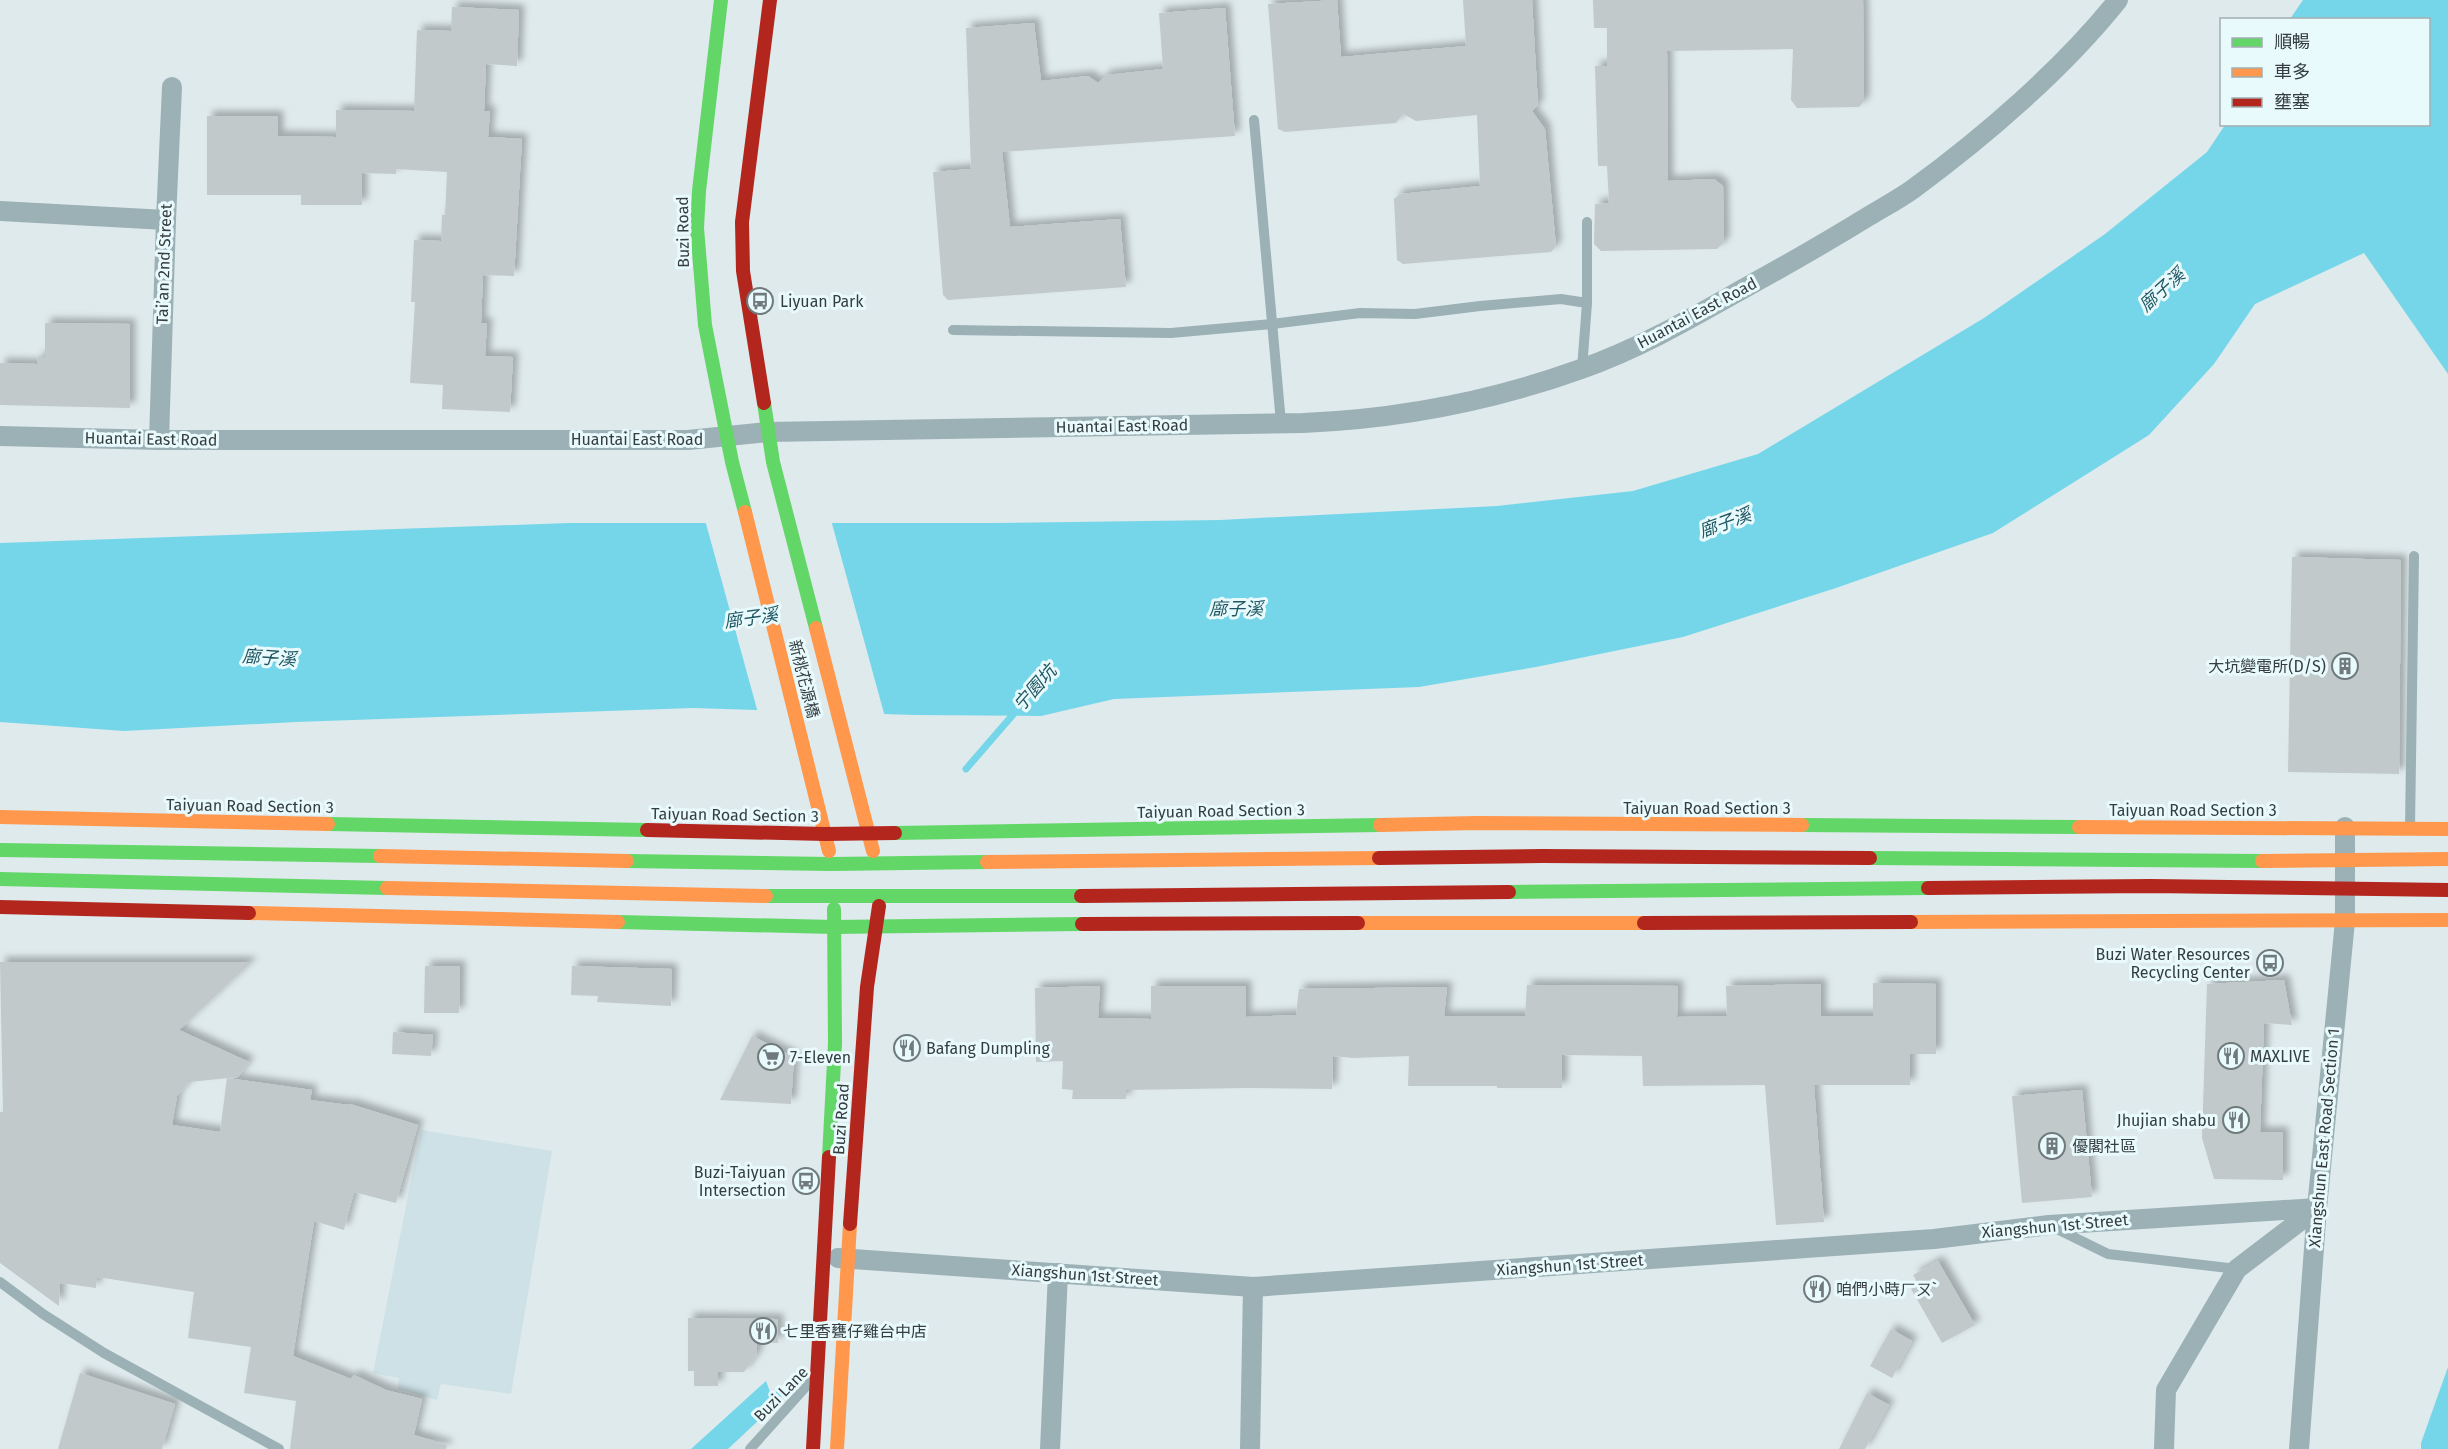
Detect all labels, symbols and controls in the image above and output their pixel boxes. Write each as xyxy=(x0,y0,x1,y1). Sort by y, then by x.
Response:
legend xyxy=(2220,18,2430,126)
text: 順暢 xyxy=(2274,31,2310,53)
text: 車多 xyxy=(2274,61,2310,83)
text: 壅塞 xyxy=(2274,91,2310,113)
street label: Buzi Road xyxy=(673,196,693,268)
street label: Tai’an 2nd Street xyxy=(152,203,176,325)
water label: 廍子溪 xyxy=(2135,262,2192,316)
street label: Huantai East Road xyxy=(1634,273,1760,353)
bus stop icon: Liyuan Park xyxy=(745,286,775,316)
place label: Liyuan Park xyxy=(780,292,864,311)
street label: Huantai East Road xyxy=(1055,415,1189,437)
street label: Huantai East Road xyxy=(84,428,218,450)
street label: Huantai East Road xyxy=(571,430,703,449)
water label: 廍子溪 xyxy=(1696,502,1757,543)
water label: 廍子溪 xyxy=(1209,598,1266,620)
water label: 廍子溪 xyxy=(723,603,782,633)
street label: 新桃花源橋 xyxy=(785,638,823,720)
water label: 廍子溪 xyxy=(241,645,300,671)
building icon: 大坑變電所(D/S) xyxy=(2330,651,2360,681)
place label: 大坑變電所(D/S) xyxy=(2208,657,2326,676)
water label: 宁園坑 xyxy=(1009,658,1063,716)
street label: Taiyuan Road Section 3 xyxy=(166,795,334,817)
street label: Taiyuan Road Section 3 xyxy=(1623,799,1791,818)
street label: Taiyuan Road Section 3 xyxy=(1137,800,1305,822)
street label: Taiyuan Road Section 3 xyxy=(2109,801,2277,820)
street label: Taiyuan Road Section 3 xyxy=(651,804,819,826)
place label: Buzi Water Resources Recycling Center xyxy=(2096,945,2251,982)
bus stop icon: Buzi Water Resources Recycling Center xyxy=(2255,948,2285,978)
street label: Xiangshun East Road Section 1 xyxy=(2305,1028,2343,1248)
restaurant icon: Bafang Dumpling xyxy=(892,1033,922,1063)
place label: Bafang Dumpling xyxy=(926,1039,1050,1058)
restaurant icon: MAXLIVE xyxy=(2216,1041,2246,1071)
supermarket icon: 7-Eleven xyxy=(756,1042,786,1072)
place label: MAXLIVE xyxy=(2250,1047,2310,1066)
place label: 7-Eleven xyxy=(790,1048,851,1067)
street label: Buzi Road xyxy=(829,1083,853,1155)
restaurant icon: Jhujian shabu xyxy=(2221,1105,2251,1135)
place label: Jhujian shabu xyxy=(2117,1111,2216,1130)
building icon: 優閣社區 xyxy=(2037,1131,2067,1161)
place label: 優閣社區 xyxy=(2072,1137,2136,1156)
place label: Buzi-Taiyuan Intersection xyxy=(694,1163,786,1200)
bus stop icon: Buzi-Taiyuan Intersection xyxy=(791,1166,821,1196)
street label: Xiangshun 1st Street xyxy=(1981,1210,2129,1242)
street label: Xiangshun 1st Street xyxy=(1496,1250,1644,1280)
street label: Xiangshun 1st Street xyxy=(1011,1260,1159,1290)
restaurant icon: 咱們小時ㄏㄡˋ xyxy=(1802,1274,1832,1304)
place label: 咱們小時ㄏㄡˋ xyxy=(1836,1280,1937,1299)
restaurant icon: 七里香甕仔雞台中店 xyxy=(748,1316,778,1346)
place label: 七里香甕仔雞台中店 xyxy=(783,1322,927,1341)
street label: Buzi Lane xyxy=(750,1362,812,1426)

